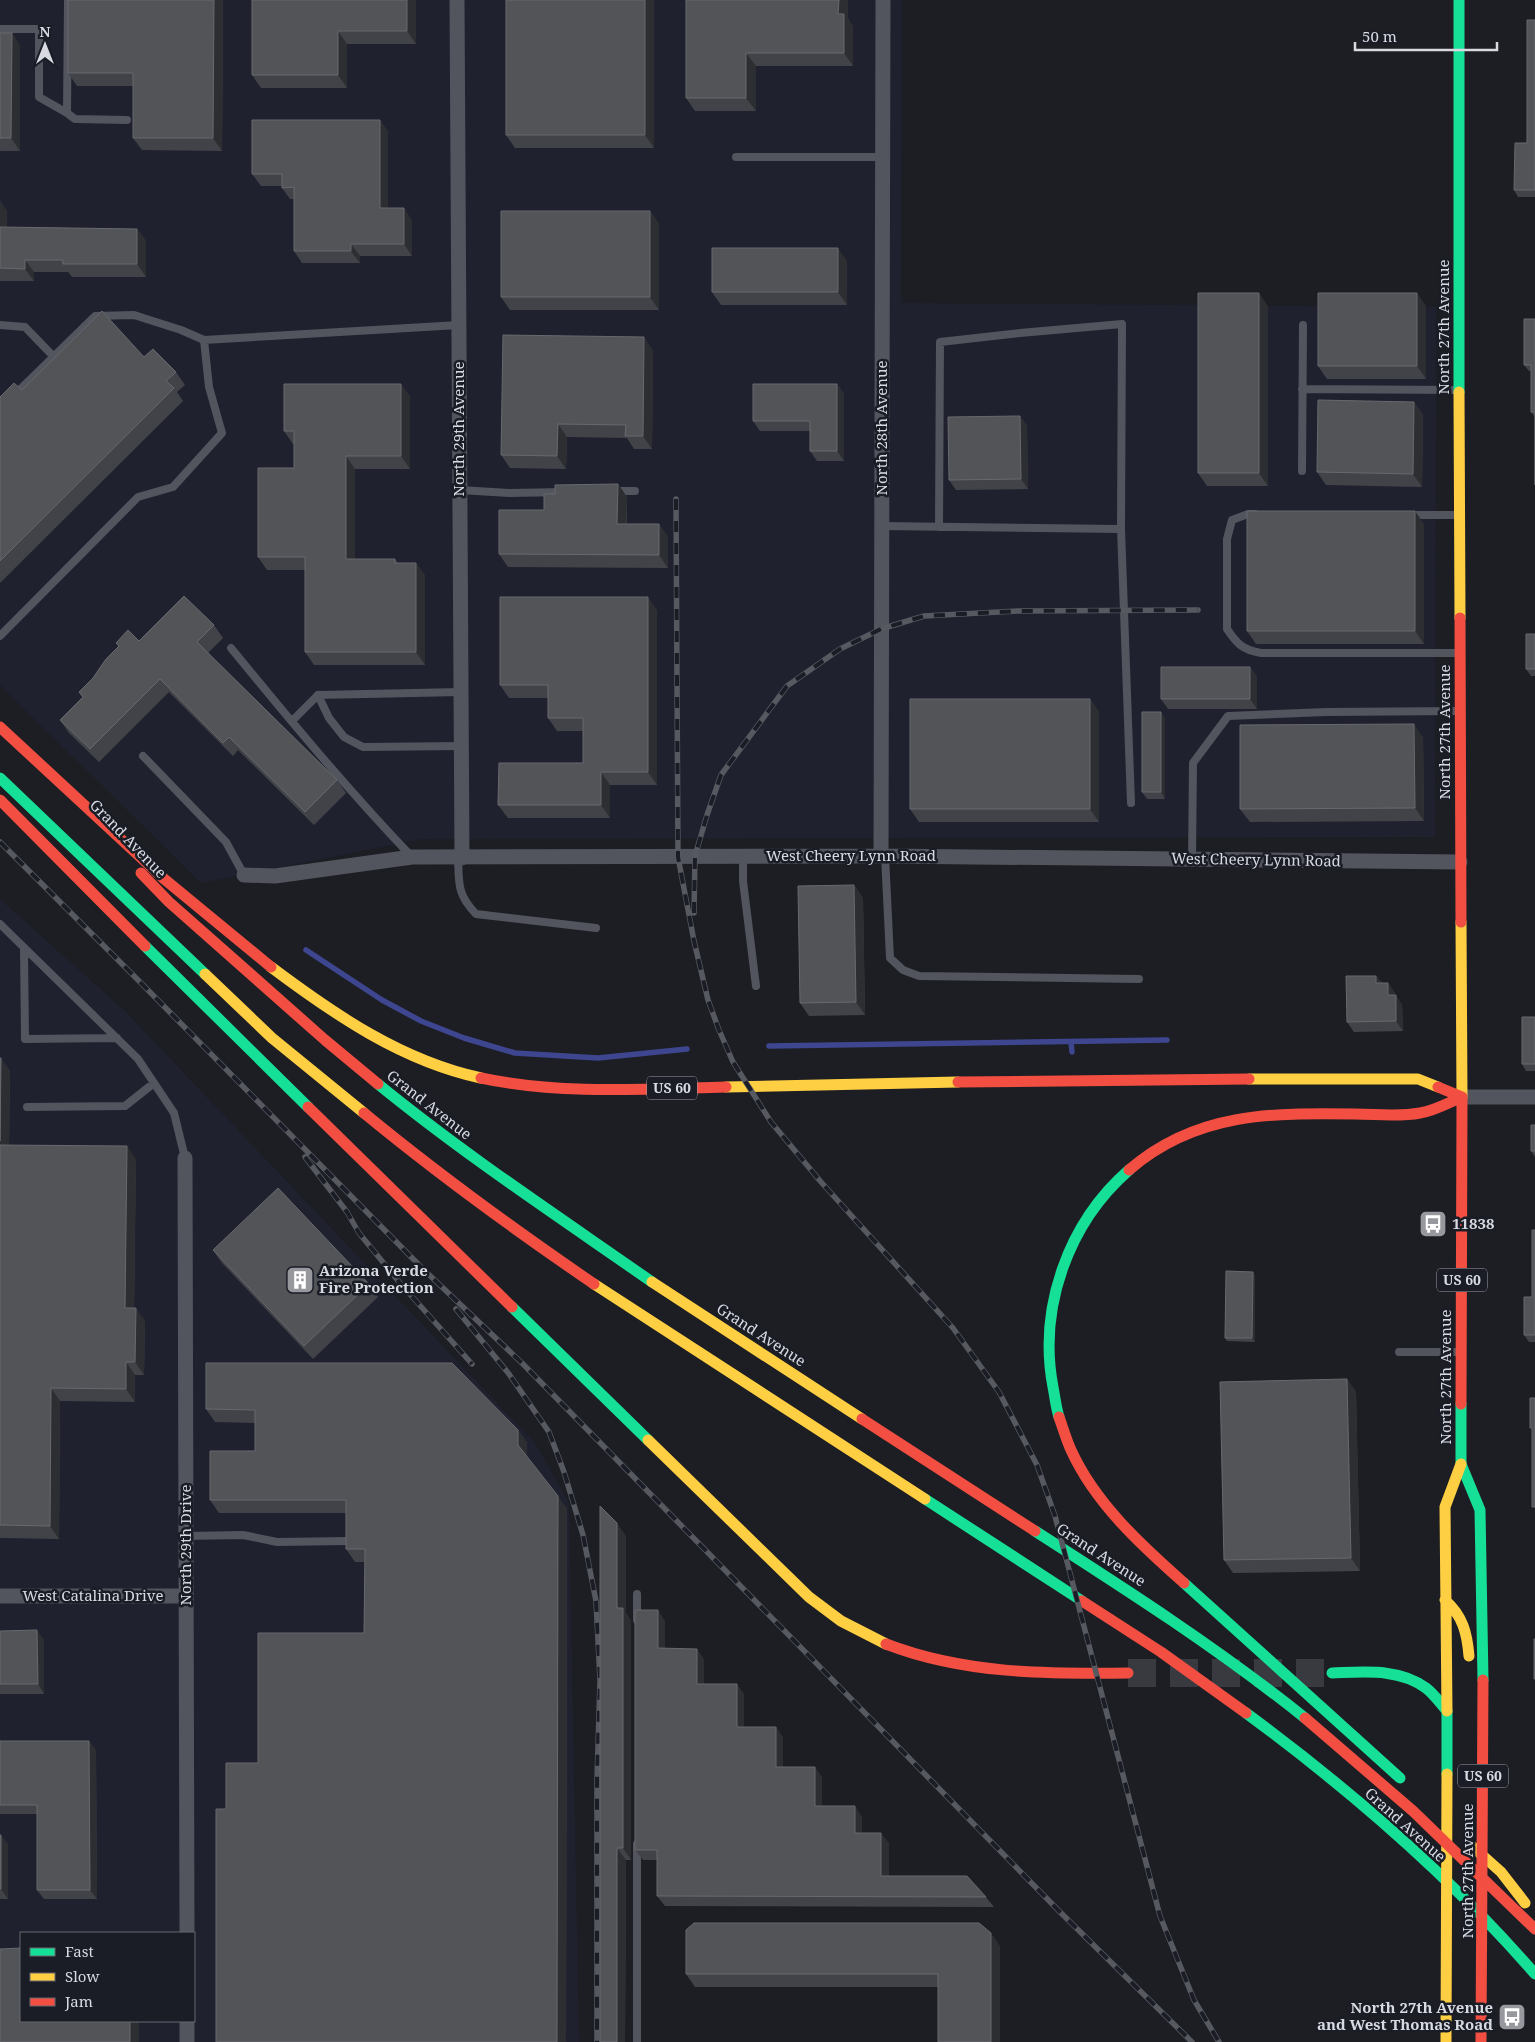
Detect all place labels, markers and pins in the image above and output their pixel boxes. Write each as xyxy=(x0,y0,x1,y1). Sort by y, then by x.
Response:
bus stop icon: 11838 xyxy=(1418,1209,1448,1239)
place label: 11838 xyxy=(1452,1213,1494,1233)
place label: Arizona Verde Fire Protection xyxy=(319,1260,434,1297)
building icon: Arizona Verde Fire Protection xyxy=(285,1265,315,1295)
place label: North 27th Avenue and West Thomas Road xyxy=(1317,1997,1493,2034)
bus stop icon: North 27th Avenue and West Thomas Road xyxy=(1497,2002,1527,2032)

